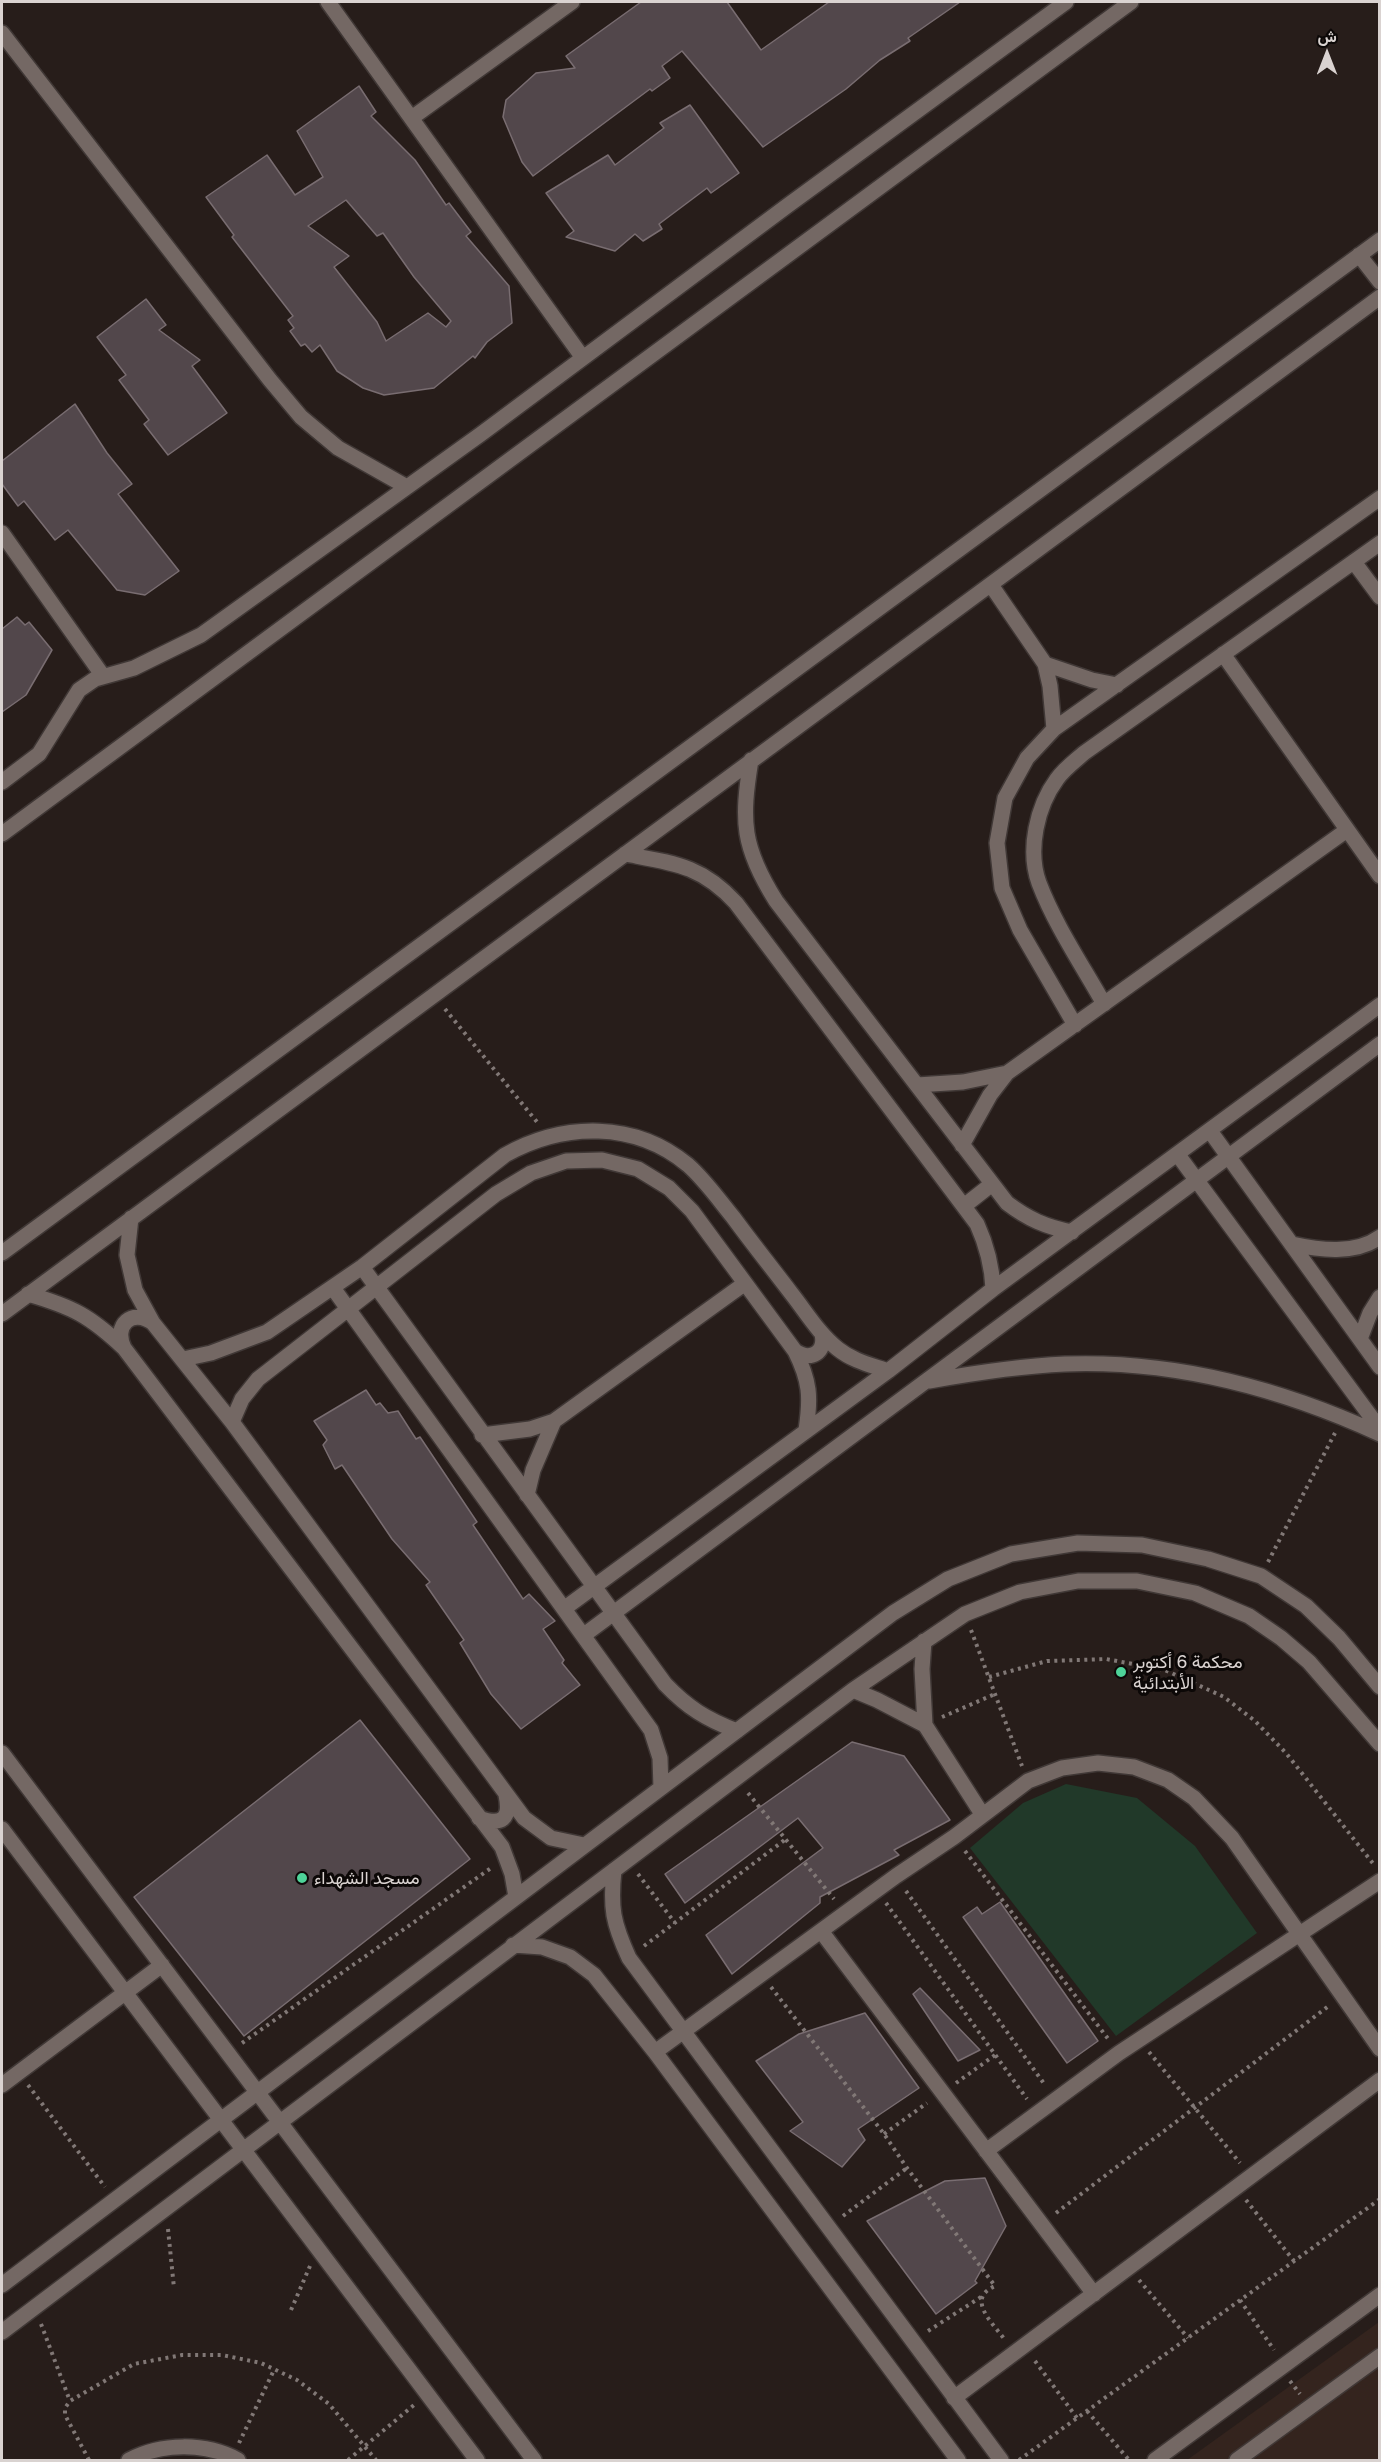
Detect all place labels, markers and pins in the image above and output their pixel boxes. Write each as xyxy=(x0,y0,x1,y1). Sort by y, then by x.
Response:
place label: محكمة 6 أكتوبر الأبتدائية xyxy=(1133,1651,1242,1694)
marker: محكمة 6 أكتوبر الأبتدائية xyxy=(1114,1665,1128,1679)
place label: مسجد الشهداء xyxy=(314,1867,420,1889)
marker: مسجد الشهداء xyxy=(295,1871,309,1885)

